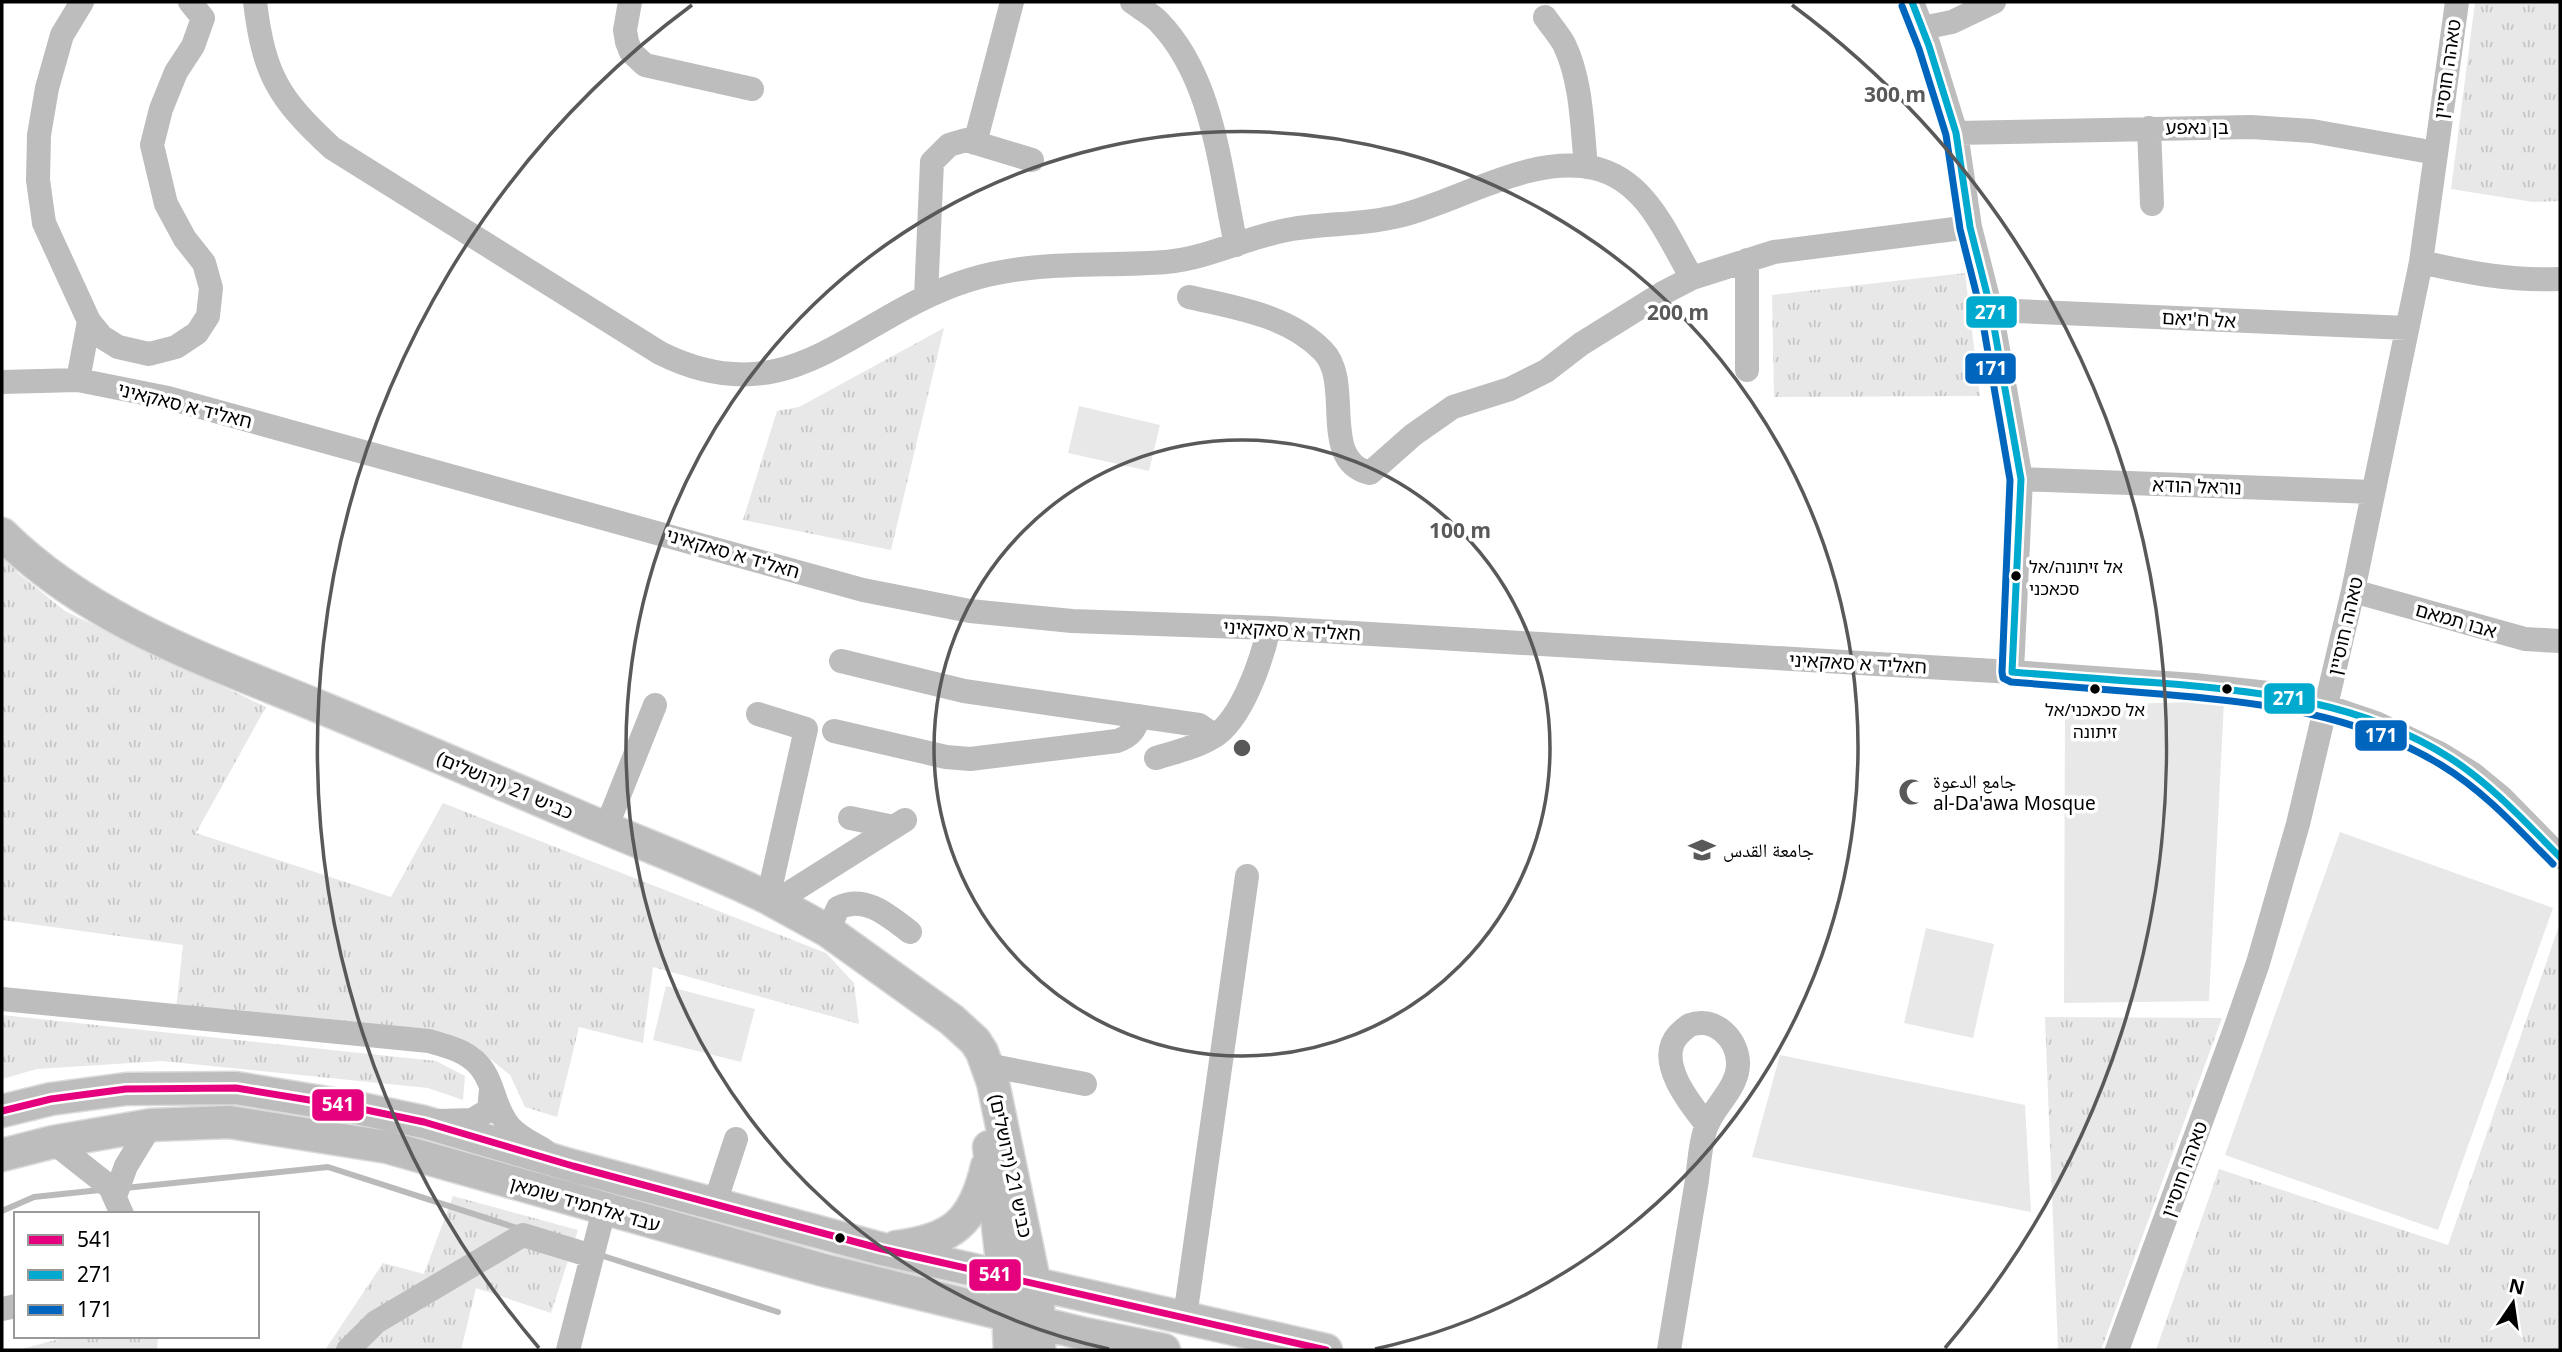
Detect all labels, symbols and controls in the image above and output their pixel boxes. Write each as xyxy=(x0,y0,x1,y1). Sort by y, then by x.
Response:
street label: טאהה חוסיין xyxy=(2427,17,2467,121)
text: 300 m xyxy=(1864,80,1926,108)
street label: בן נאפע xyxy=(2165,114,2229,140)
line badge: 271 xyxy=(1965,295,2018,329)
text: 200 m xyxy=(1647,298,1709,326)
text: 271 xyxy=(1975,299,2007,325)
street label: אל ח'יאם xyxy=(2161,304,2237,334)
line badge: 171 xyxy=(1964,352,2017,385)
text: 171 xyxy=(1975,355,2007,381)
street label: חאליד א סאקאיני xyxy=(115,376,255,434)
street label: נוראל הודא xyxy=(2152,471,2242,501)
text: 100 m xyxy=(1429,516,1491,544)
street label: חאליד א סאקאיני xyxy=(663,521,803,585)
place label: אל זיתונה/אל סכאכני xyxy=(2029,555,2123,600)
marker: אל זיתונה/אל סכאכני xyxy=(2009,569,2023,583)
street label: טאהה חוסיין xyxy=(2321,574,2369,678)
street label: אבו תמאם xyxy=(2412,596,2500,644)
street label: חאליד א סאקאיני xyxy=(1222,613,1362,647)
street label: חאליד א סאקאיני xyxy=(1788,646,1928,680)
marker: אל סכאכני/אל זיתונה xyxy=(2088,682,2102,696)
unlabelled marker xyxy=(2220,682,2234,696)
line badge: 271 xyxy=(2263,682,2316,715)
text: 271 xyxy=(2273,685,2305,711)
place label: אל סכאכני/אל זיתונה xyxy=(2045,698,2145,743)
line badge: 171 xyxy=(2354,719,2408,752)
text: 171 xyxy=(2365,722,2397,748)
centre of rings xyxy=(1230,736,1254,760)
street label: כביש 21 (ירושלים) xyxy=(433,745,577,825)
place label: جامع الدعوة al-Da'awa Mosque xyxy=(1933,768,2096,816)
mosque icon: جامع الدعوة al-Da'awa Mosque xyxy=(1897,777,1927,807)
school or university icon: جامعة القدس xyxy=(1687,835,1717,865)
place label: جامعة القدس xyxy=(1723,837,1814,863)
line badge: 541 xyxy=(311,1088,365,1122)
text: 541 xyxy=(322,1091,354,1117)
street label: כביש 21 (ירושלים) xyxy=(983,1092,1039,1240)
street label: טאהה חוסיין xyxy=(2155,1117,2213,1221)
street label: עבד אלחמיד שומאן xyxy=(507,1170,663,1238)
legend xyxy=(14,1212,259,1338)
text: 541 xyxy=(77,1225,113,1253)
unlabelled marker xyxy=(833,1231,847,1245)
line badge: 541 xyxy=(968,1258,1022,1292)
text: 271 xyxy=(77,1260,113,1288)
text: 541 xyxy=(979,1261,1011,1287)
north arrow xyxy=(2478,1268,2548,1338)
text: N xyxy=(2506,1272,2527,1301)
text: 171 xyxy=(77,1295,113,1323)

